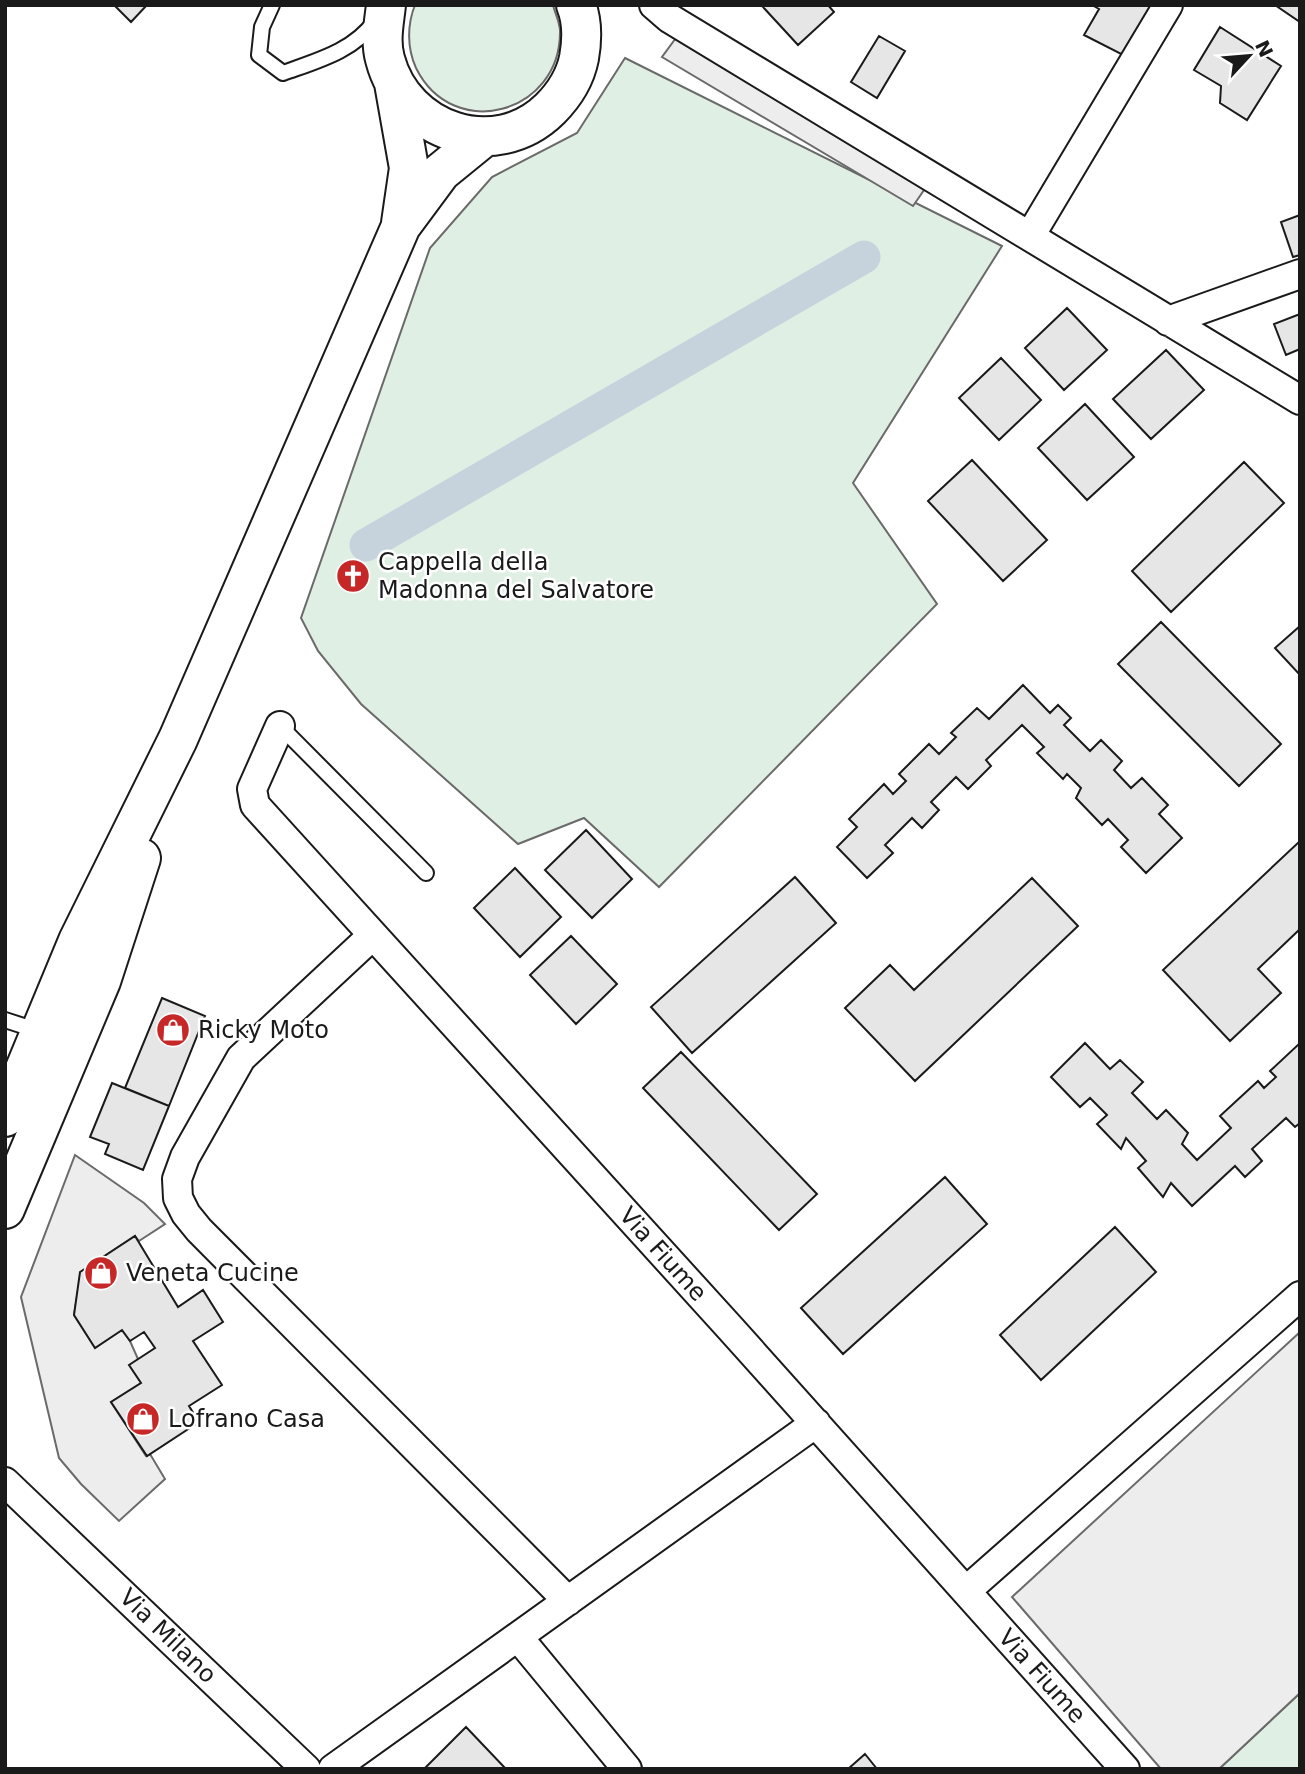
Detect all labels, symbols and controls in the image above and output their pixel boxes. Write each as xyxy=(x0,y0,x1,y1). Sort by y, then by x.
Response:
north arrow xyxy=(1214,21,1284,91)
text: N xyxy=(1251,37,1278,61)
place label: Cappella della Madonna del Salvatore xyxy=(378,548,654,604)
church icon: Cappella della Madonna del Salvatore xyxy=(334,557,372,595)
shop icon: Ricky Moto xyxy=(154,1011,192,1049)
place label: Ricky Moto xyxy=(198,1016,329,1044)
street label: Via Fiume xyxy=(613,1201,713,1307)
shop icon: Veneta Cucine xyxy=(82,1254,120,1292)
place label: Veneta Cucine xyxy=(126,1259,299,1287)
shop icon: Lofrano Casa xyxy=(124,1400,162,1438)
place label: Lofrano Casa xyxy=(168,1405,325,1433)
street label: Via Milano xyxy=(114,1583,222,1689)
street label: Via Fiume xyxy=(992,1623,1092,1729)

